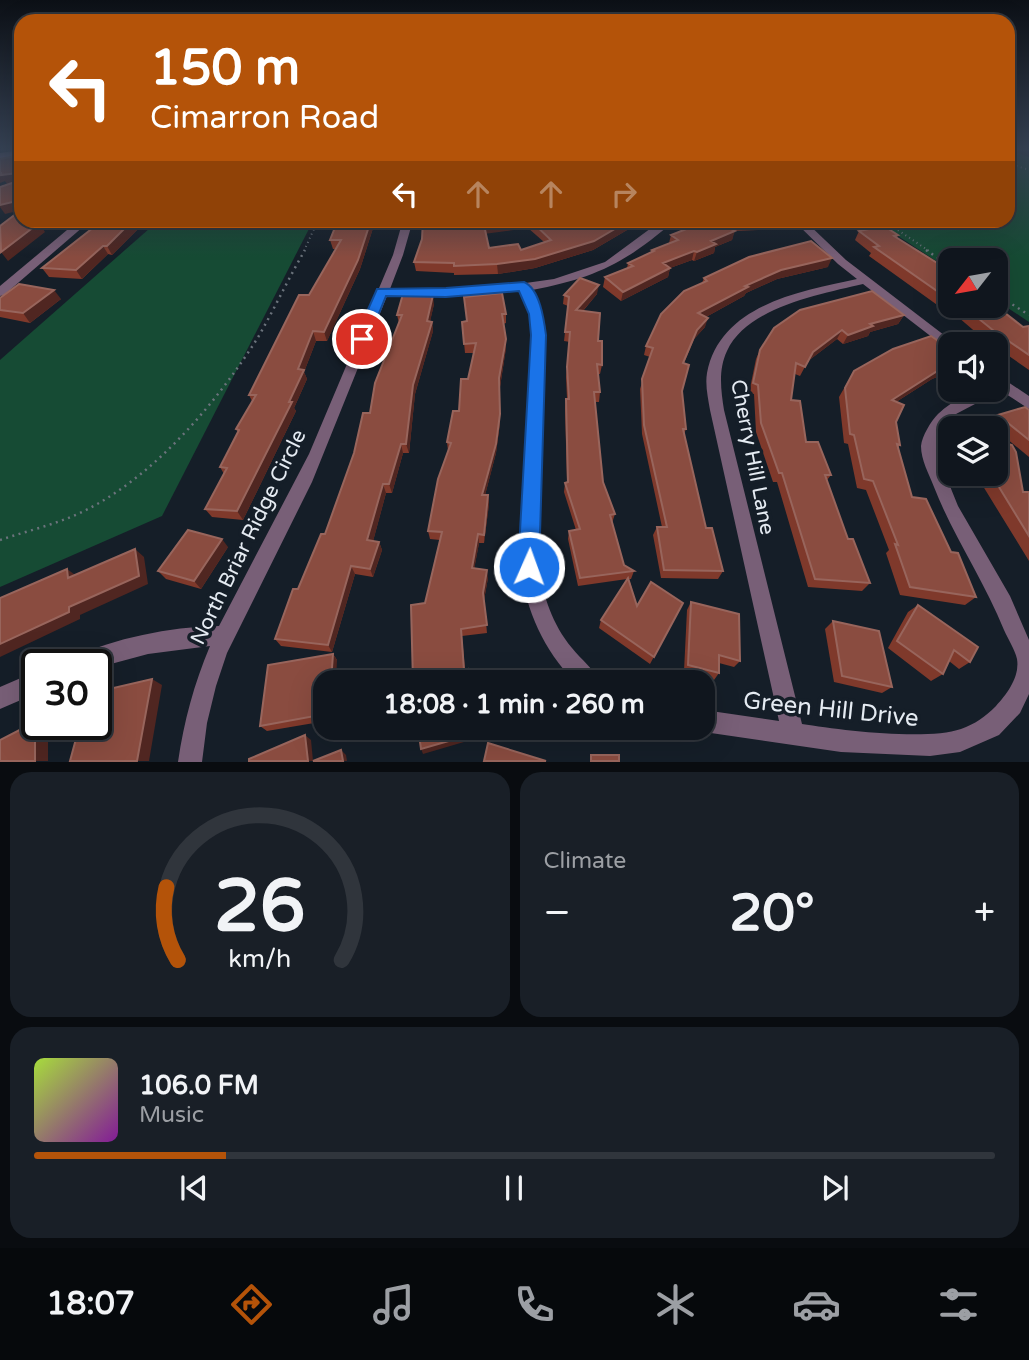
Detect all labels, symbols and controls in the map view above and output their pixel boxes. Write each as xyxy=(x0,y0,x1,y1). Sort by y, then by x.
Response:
text: 150 m xyxy=(150,39,300,98)
icon: left xyxy=(35,42,126,133)
text: Cimarron Road xyxy=(150,99,379,137)
icon: left xyxy=(386,175,424,213)
icon: ahead xyxy=(459,175,497,213)
icon: ahead xyxy=(532,175,570,213)
icon: right xyxy=(605,175,643,213)
north arrow xyxy=(938,248,1008,318)
map controls xyxy=(938,248,1008,486)
pin xyxy=(332,309,392,369)
icon: arrive xyxy=(343,320,381,358)
button: sound xyxy=(938,332,1008,402)
street label: Cherry Hill Lane xyxy=(725,377,780,537)
button: layers xyxy=(938,416,1008,486)
street label: North Briar Ridge Circle xyxy=(185,425,312,649)
position arrow xyxy=(492,530,566,604)
speed limit sign: 30 xyxy=(21,649,112,740)
street label: Green Hill Drive xyxy=(742,686,920,733)
text: 18:08 · 1 min · 260 m xyxy=(383,689,645,720)
text: Climate xyxy=(544,847,626,875)
text: 26 xyxy=(214,864,305,952)
text: 20° xyxy=(730,882,815,945)
text: − xyxy=(544,890,571,936)
text: + xyxy=(974,890,995,936)
text: km/h xyxy=(228,944,291,974)
text: 106.0 FM xyxy=(139,1070,259,1101)
text: Music xyxy=(139,1101,204,1129)
icon: previous xyxy=(175,1169,213,1207)
icon: pause xyxy=(495,1169,533,1207)
icon: next xyxy=(816,1169,854,1207)
icon: directions xyxy=(227,1280,276,1329)
icon: music xyxy=(369,1280,418,1329)
icon: phone xyxy=(510,1280,559,1329)
icon: climate xyxy=(651,1280,700,1329)
icon: car xyxy=(792,1280,841,1329)
icon: filters xyxy=(934,1280,983,1329)
text: 18:07 xyxy=(46,1285,135,1323)

